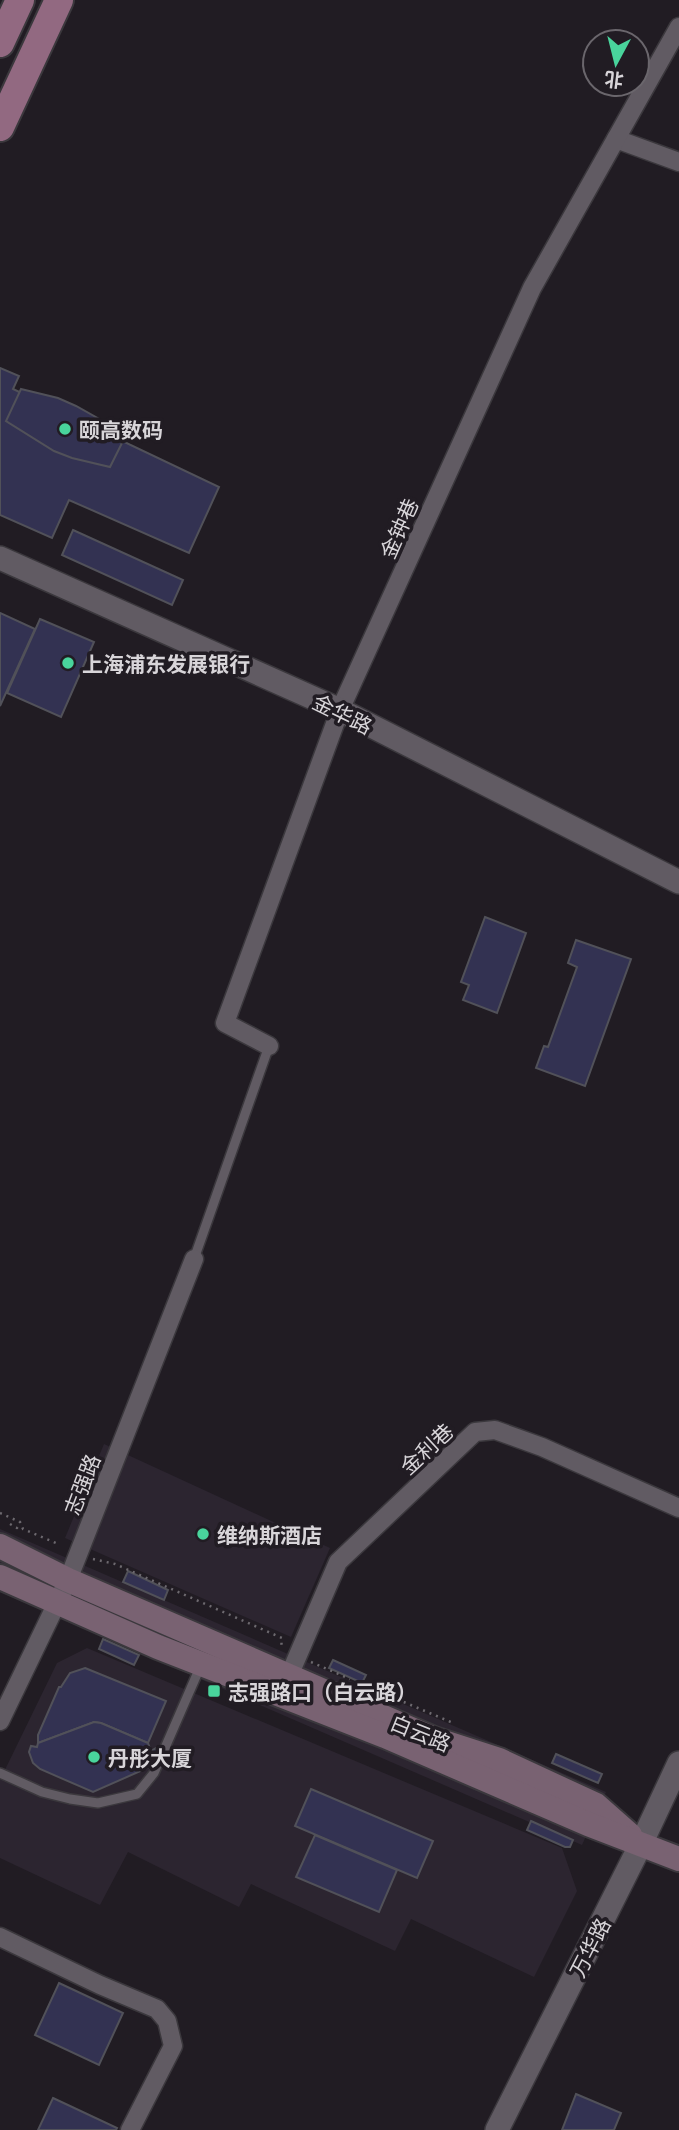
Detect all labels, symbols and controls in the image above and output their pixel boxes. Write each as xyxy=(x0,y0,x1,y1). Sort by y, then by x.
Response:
north arrow xyxy=(581,28,651,98)
text: 北 xyxy=(603,67,625,95)
place label: 颐高数码 xyxy=(79,415,163,443)
marker: 颐高数码 xyxy=(57,421,73,437)
street label: 金钟巷 xyxy=(372,494,424,562)
place label: 上海浦东发展银行 xyxy=(82,649,250,677)
marker: 上海浦东发展银行 xyxy=(60,655,76,671)
street label: 金华路 xyxy=(309,687,377,739)
street label: 金利巷 xyxy=(393,1416,459,1480)
street label: 志强路 xyxy=(57,1450,105,1518)
place label: 维纳斯酒店 xyxy=(217,1520,322,1548)
marker: 维纳斯酒店 xyxy=(195,1526,211,1542)
place label: 志强路口（白云路） xyxy=(228,1677,417,1705)
marker: 志强路口（白云路） xyxy=(206,1683,222,1699)
street label: 白云路 xyxy=(387,1707,455,1757)
place label: 丹彤大厦 xyxy=(108,1743,192,1771)
marker: 丹彤大厦 xyxy=(86,1749,102,1765)
street label: 万华路 xyxy=(562,1913,616,1981)

